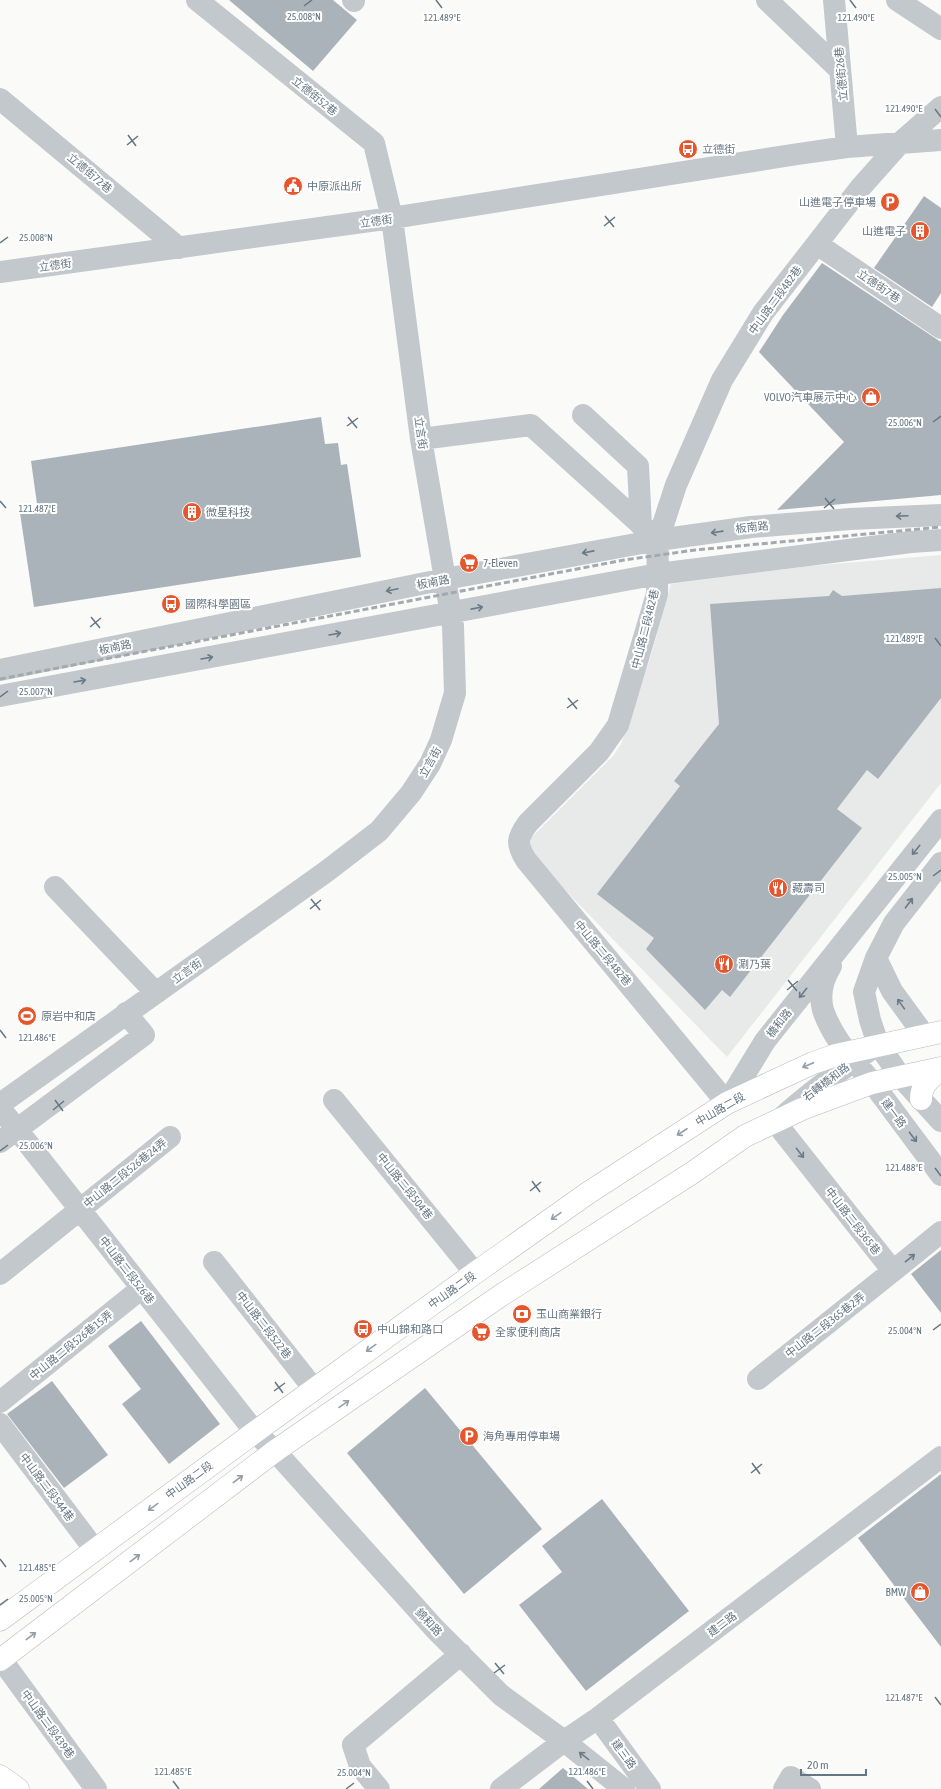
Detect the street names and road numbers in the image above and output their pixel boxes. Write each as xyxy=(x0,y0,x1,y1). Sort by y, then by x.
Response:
street label: 立德街26巷 xyxy=(833,46,849,102)
street label: 立德街52巷 xyxy=(290,74,340,118)
street label: 立德街72巷 xyxy=(65,151,115,195)
street label: 立德街 xyxy=(359,213,393,229)
street label: 立德街 xyxy=(38,257,72,273)
street label: 中山路二段482巷 xyxy=(746,263,804,337)
street label: 立德街7巷 xyxy=(855,267,903,305)
street label: 立言街 xyxy=(413,416,429,450)
street label: 板南路 xyxy=(735,519,769,535)
street label: 板南路 xyxy=(416,573,450,591)
street label: 中山路二段482巷 xyxy=(629,588,661,670)
street label: 板南路 xyxy=(98,638,132,656)
street label: 立言街 xyxy=(417,745,443,779)
street label: 中山路二段482巷 xyxy=(572,918,634,988)
street label: 立言街 xyxy=(170,957,204,985)
street label: 橋和路 xyxy=(764,1006,794,1040)
street label: 右轉橋和路 xyxy=(800,1061,852,1103)
street label: 中山路二段 xyxy=(693,1090,747,1128)
street label: 建一路 xyxy=(879,1096,909,1130)
street label: 中山路二段526巷24弄 xyxy=(81,1136,169,1210)
street label: 中山路二段504巷 xyxy=(375,1151,435,1221)
street label: 中山路二段365巷 xyxy=(823,1185,883,1257)
street label: 中山路二段526巷 xyxy=(97,1234,157,1306)
street label: 中山路二段 xyxy=(426,1269,478,1311)
street label: 中山路二段522巷 xyxy=(234,1289,294,1361)
street label: 中山路二段365巷2弄 xyxy=(783,1290,867,1360)
street label: 中山路二段526巷15弄 xyxy=(27,1308,115,1382)
street label: 中山路二段544巷 xyxy=(18,1451,76,1523)
street label: 中山路二段 xyxy=(163,1459,215,1501)
street label: 錦和路 xyxy=(413,1606,445,1638)
street label: 建二路 xyxy=(705,1609,739,1639)
street label: 中山路二段439巷 xyxy=(19,1687,77,1761)
street label: 建三路 xyxy=(609,1737,639,1771)

